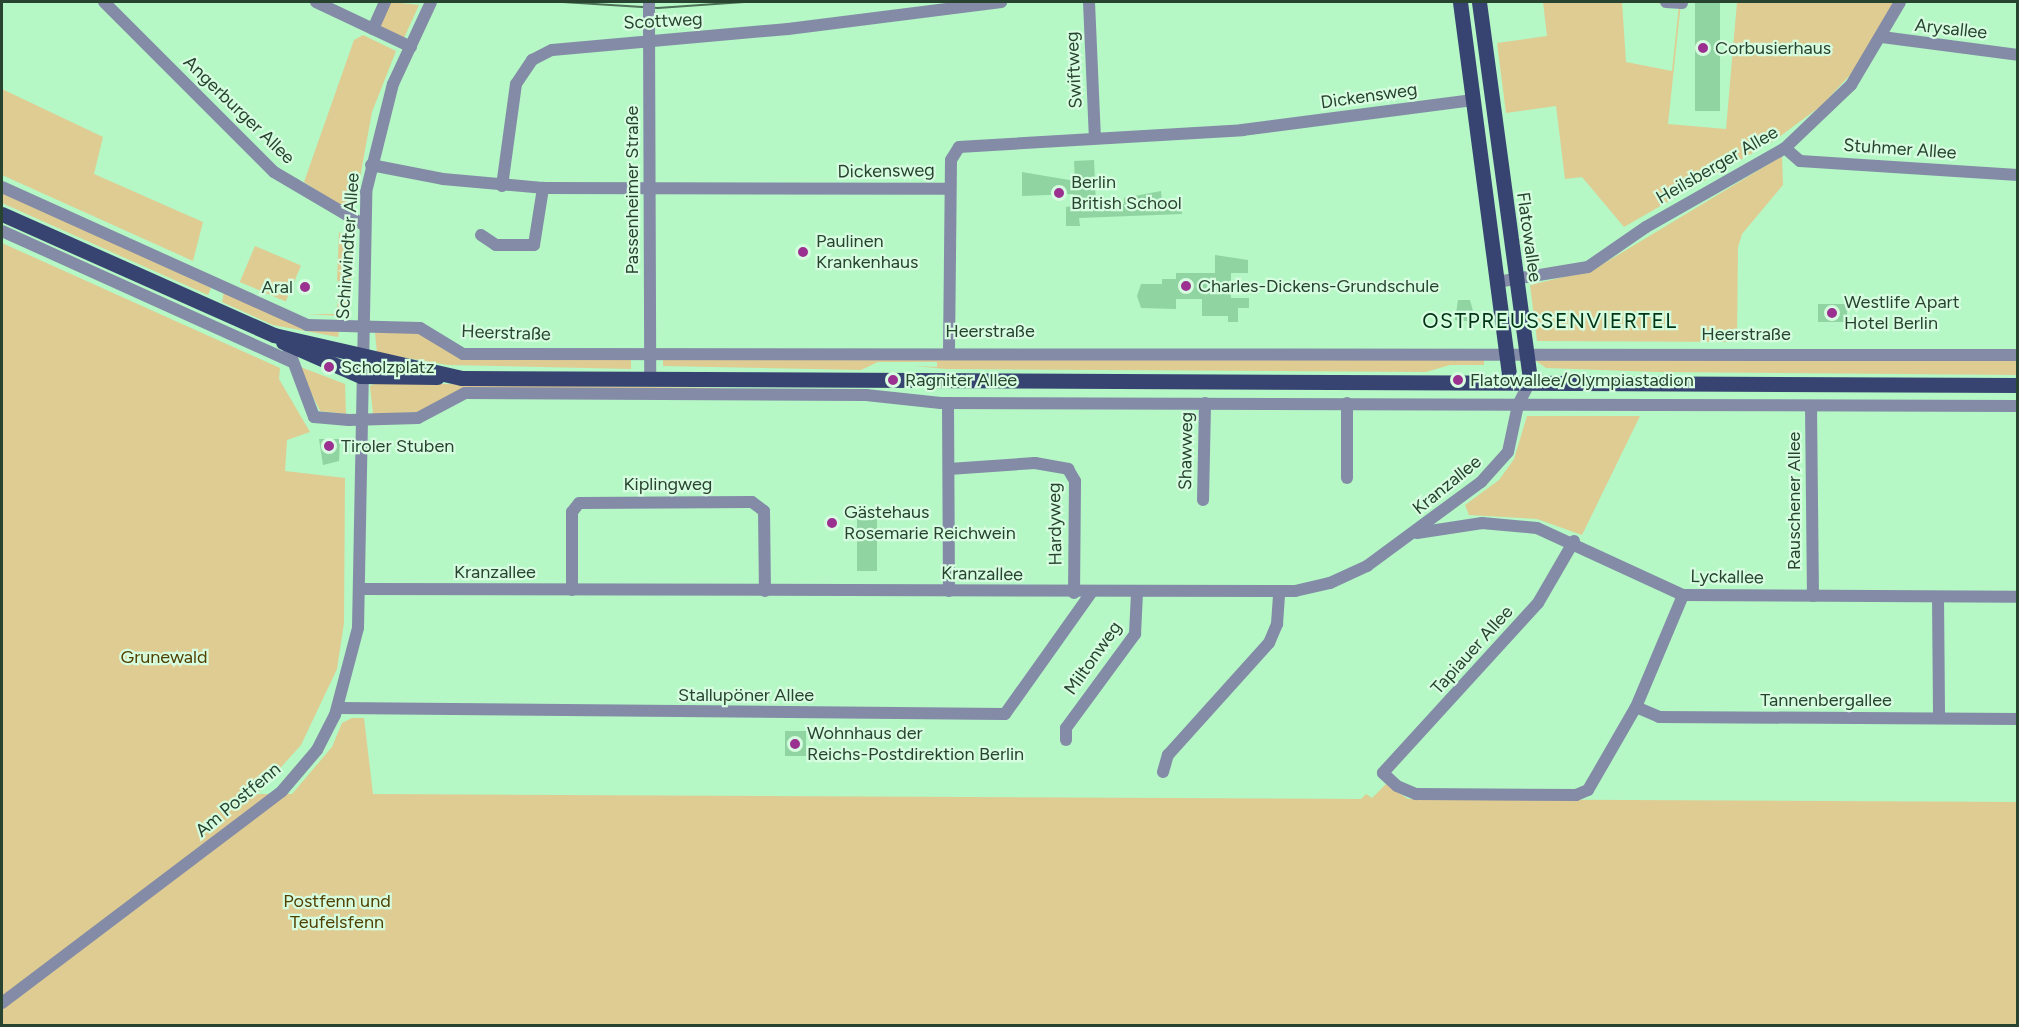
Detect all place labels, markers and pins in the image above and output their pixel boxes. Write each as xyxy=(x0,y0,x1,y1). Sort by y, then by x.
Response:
place label: Corbusierhaus xyxy=(1715,37,1831,59)
marker: Corbusierhaus xyxy=(1696,41,1710,55)
place label: Berlin British School xyxy=(1071,172,1182,214)
marker: Berlin British School xyxy=(1052,186,1066,200)
place label: Paulinen Krankenhaus xyxy=(816,231,918,274)
marker: Paulinen Krankenhaus xyxy=(794,243,812,261)
place label: Charles-Dickens-Grundschule xyxy=(1198,275,1439,297)
place label: Aral xyxy=(262,276,293,298)
marker: Charles-Dickens-Grundschule xyxy=(1179,279,1193,293)
marker: Aral xyxy=(298,280,312,294)
place label: Westlife Apart Hotel Berlin xyxy=(1844,292,1959,334)
marker: Westlife Apart Hotel Berlin xyxy=(1825,306,1839,320)
place label: Scholzplatz xyxy=(341,356,434,378)
marker: Scholzplatz xyxy=(322,360,336,374)
place label: Ragniter Allee xyxy=(905,369,1017,391)
place label: Flatowallee/Olympiastadion xyxy=(1470,369,1694,391)
marker: Ragniter Allee xyxy=(886,373,900,387)
marker: Flatowallee/Olympiastadion xyxy=(1451,373,1465,387)
place label: Tiroler Stuben xyxy=(341,435,454,457)
marker: Tiroler Stuben xyxy=(322,439,336,453)
place label: Gästehaus Rosemarie Reichwein xyxy=(844,502,1016,544)
marker: Gästehaus Rosemarie Reichwein xyxy=(825,516,839,530)
place label: Wohnhaus der Reichs-Postdirektion Berlin xyxy=(807,723,1024,766)
marker: Wohnhaus der Reichs-Postdirektion Berlin xyxy=(788,737,802,751)

